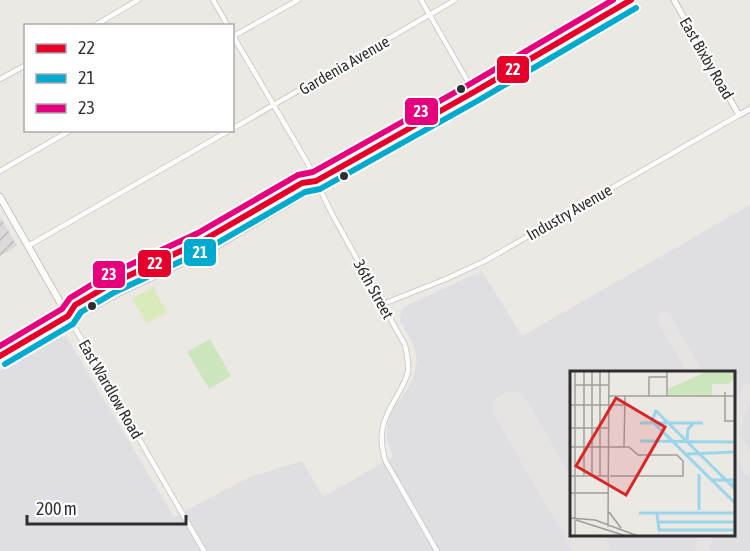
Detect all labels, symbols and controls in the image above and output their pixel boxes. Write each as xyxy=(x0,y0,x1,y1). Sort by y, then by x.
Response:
street label: East Bixby Road xyxy=(676,14,738,102)
legend xyxy=(24,24,234,132)
street label: Gardenia Avenue xyxy=(296,32,392,98)
text: 22 xyxy=(78,37,95,58)
line badge: 22 xyxy=(496,55,530,84)
text: 22 xyxy=(505,60,521,78)
text: 21 xyxy=(78,67,95,88)
unlabelled marker xyxy=(455,83,467,95)
text: 23 xyxy=(78,97,95,118)
line badge: 23 xyxy=(404,97,439,126)
text: 23 xyxy=(413,102,429,120)
unlabelled marker xyxy=(338,170,350,182)
street label: Industry Avenue xyxy=(523,180,615,244)
line badge: 21 xyxy=(183,238,217,267)
text: 21 xyxy=(192,243,208,261)
line badge: 22 xyxy=(137,249,172,278)
text: 22 xyxy=(147,254,163,272)
street label: 36th Street xyxy=(350,256,398,322)
line badge: 23 xyxy=(92,260,126,289)
text: 23 xyxy=(101,265,117,283)
unlabelled marker xyxy=(86,300,98,312)
street label: East Wardlow Road xyxy=(75,336,147,442)
inset map xyxy=(570,371,735,536)
scale bar xyxy=(27,488,186,526)
text: 200 m xyxy=(36,498,77,519)

